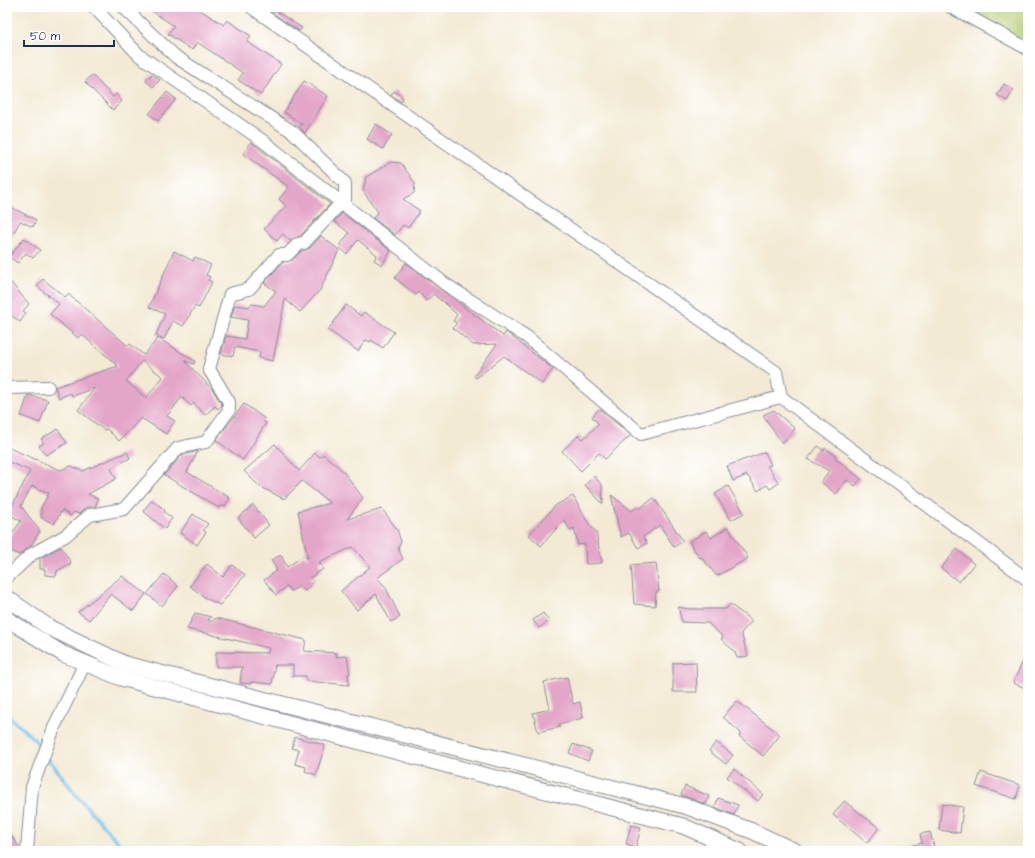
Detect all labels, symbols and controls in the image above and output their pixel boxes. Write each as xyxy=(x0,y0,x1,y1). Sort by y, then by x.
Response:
scale bar xyxy=(24,22,114,48)
text: 50 m xyxy=(30,28,61,45)

